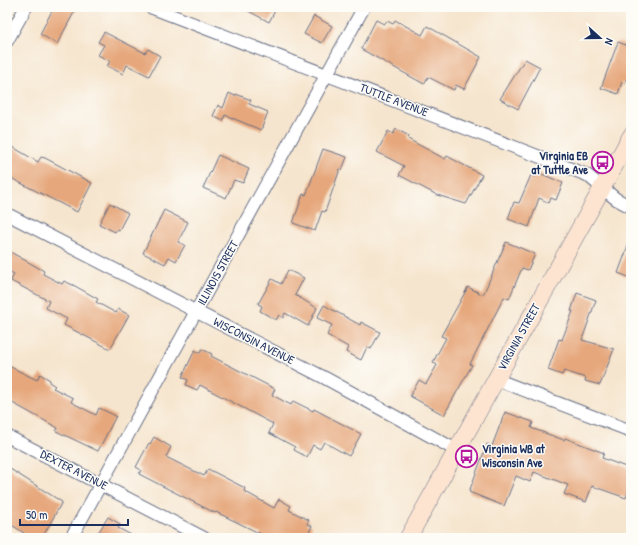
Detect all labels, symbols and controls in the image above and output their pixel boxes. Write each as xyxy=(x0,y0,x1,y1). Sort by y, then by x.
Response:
north arrow xyxy=(580,18,620,58)
text: N xyxy=(602,36,617,47)
street label: TUTTLE AVENUE xyxy=(357,79,432,121)
place label: Virginia EB at Tuttle Ave xyxy=(532,147,588,178)
bus stop icon: Virginia EB at Tuttle Ave xyxy=(590,150,616,176)
street label: ILLINOIS STREET xyxy=(193,237,243,308)
street label: VIRGINIA STREET xyxy=(493,300,544,373)
street label: WISCONSIN AVENUE xyxy=(211,313,298,369)
place label: Virginia WB at Wisconsin Ave xyxy=(482,440,546,471)
bus stop icon: Virginia WB at Wisconsin Ave xyxy=(453,443,479,469)
street label: DEXTER AVENUE xyxy=(38,445,111,494)
scale bar xyxy=(20,501,128,527)
text: 50 m xyxy=(26,506,47,523)

